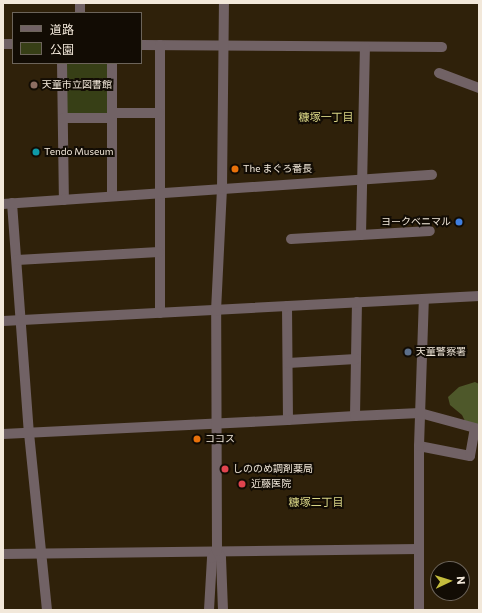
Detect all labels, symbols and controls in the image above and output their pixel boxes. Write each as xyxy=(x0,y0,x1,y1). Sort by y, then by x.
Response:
legend xyxy=(12,12,142,64)
text: 道路 xyxy=(50,22,74,36)
text: 公園 xyxy=(50,42,74,56)
place label: 天童市立図書館 xyxy=(42,79,112,91)
marker: 天童市立図書館 xyxy=(29,80,39,90)
district label: 糠塚一丁目 xyxy=(299,110,353,124)
place label: Tendo Museum xyxy=(44,146,114,158)
marker: Tendo Museum xyxy=(31,147,41,157)
place label: The まぐろ番長 xyxy=(243,163,312,175)
marker: The まぐろ番長 xyxy=(230,164,240,174)
place label: ヨークベニマル xyxy=(381,216,451,228)
marker: ヨークベニマル xyxy=(454,217,464,227)
place label: 天童警察署 xyxy=(416,346,466,358)
marker: 天童警察署 xyxy=(403,347,413,357)
place label: ココス xyxy=(205,433,235,445)
marker: ココス xyxy=(192,434,202,444)
place label: しののめ調剤薬局 xyxy=(233,463,313,475)
marker: しののめ調剤薬局 xyxy=(220,464,230,474)
marker: 近藤医院 xyxy=(236,478,248,490)
place label: 近藤医院 xyxy=(251,478,291,490)
district label: 糠塚二丁目 xyxy=(289,495,343,509)
north arrow xyxy=(430,561,470,601)
text: N xyxy=(455,576,468,585)

